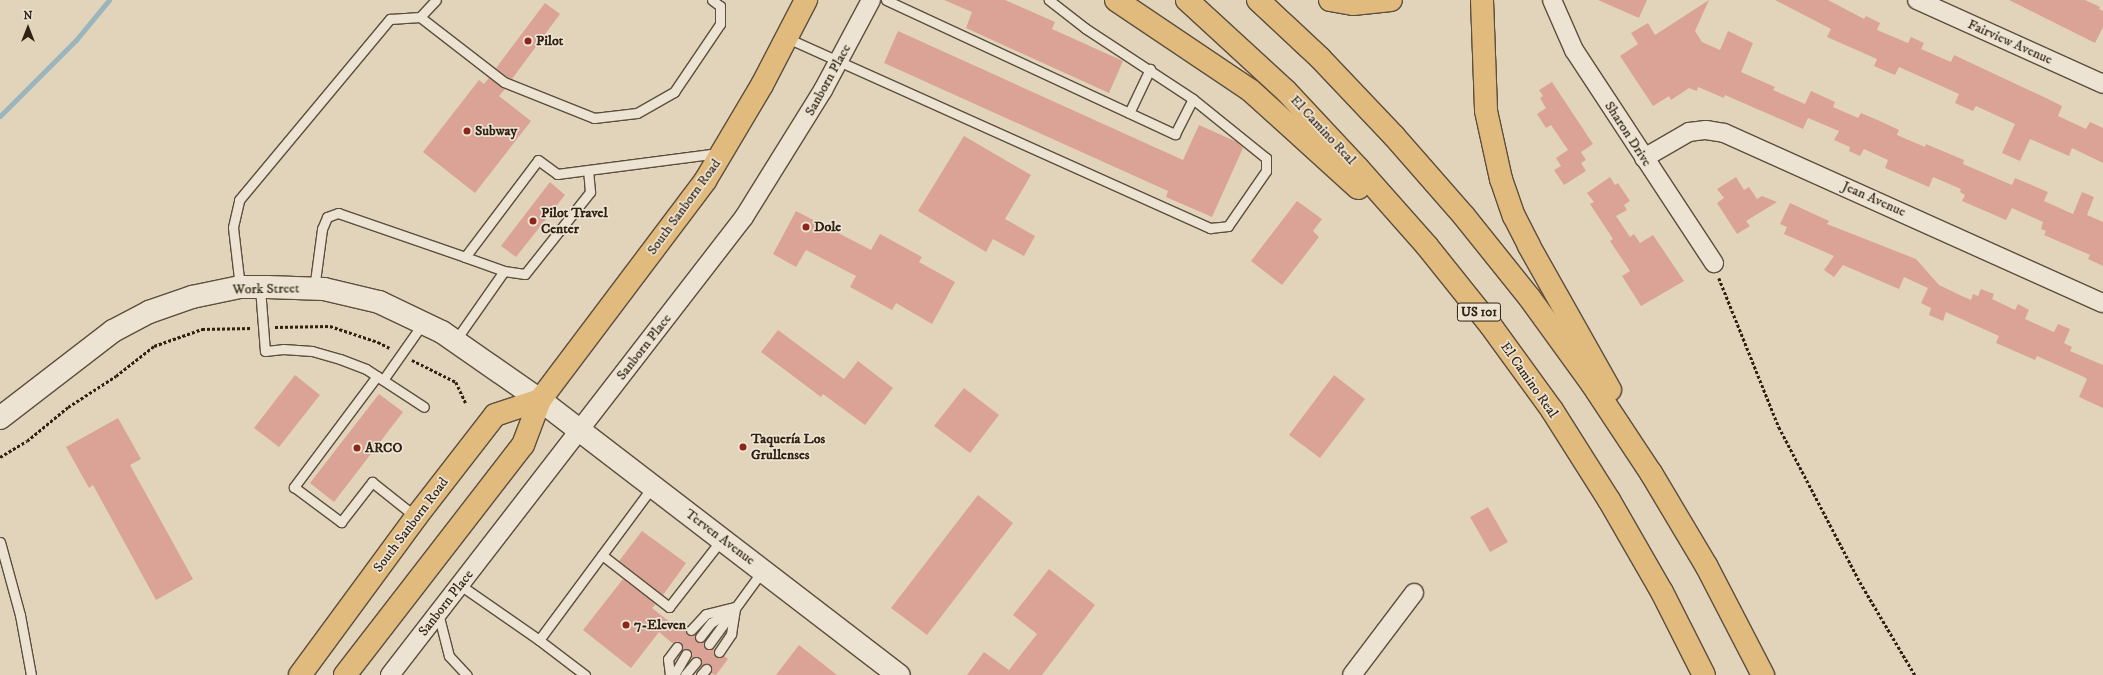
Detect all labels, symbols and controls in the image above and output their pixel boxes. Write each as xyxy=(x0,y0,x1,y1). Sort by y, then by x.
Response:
north arrow xyxy=(8,8,48,48)
text: N xyxy=(23,9,33,23)
street label: Fairview Avenue xyxy=(1965,16,2055,68)
place label: Pilot xyxy=(536,33,563,49)
marker: Pilot xyxy=(523,36,533,46)
street label: Sanborn Place xyxy=(801,41,855,119)
street label: El Camino Real xyxy=(1287,92,1359,168)
street label: Sharon Drive xyxy=(1601,98,1655,170)
place label: Subway xyxy=(475,123,517,139)
marker: Subway xyxy=(462,126,472,136)
street label: South Sanborn Road xyxy=(644,156,724,258)
street label: Jean Avenue xyxy=(1840,178,1908,220)
place label: Pilot Travel Center xyxy=(541,205,608,238)
marker: Pilot Travel Center xyxy=(528,216,538,226)
place label: Dole xyxy=(814,219,841,235)
marker: Dole xyxy=(801,222,811,232)
street label: Work Street xyxy=(232,280,300,298)
road number: US 101 xyxy=(1456,301,1502,323)
street label: Sanborn Place xyxy=(613,311,675,383)
street label: El Camino Real xyxy=(1497,339,1561,421)
place label: Taquería Los Grullenses xyxy=(751,431,825,464)
place label: ARCO xyxy=(365,440,402,456)
marker: Taquería Los Grullenses xyxy=(738,442,748,452)
marker: ARCO xyxy=(352,443,362,453)
street label: South Sanborn Road xyxy=(370,474,452,576)
street label: Terven Avenue xyxy=(682,505,758,569)
street label: Sanborn Place xyxy=(415,567,477,639)
place label: 7-Eleven xyxy=(634,617,686,633)
marker: 7-Eleven xyxy=(621,620,631,630)

